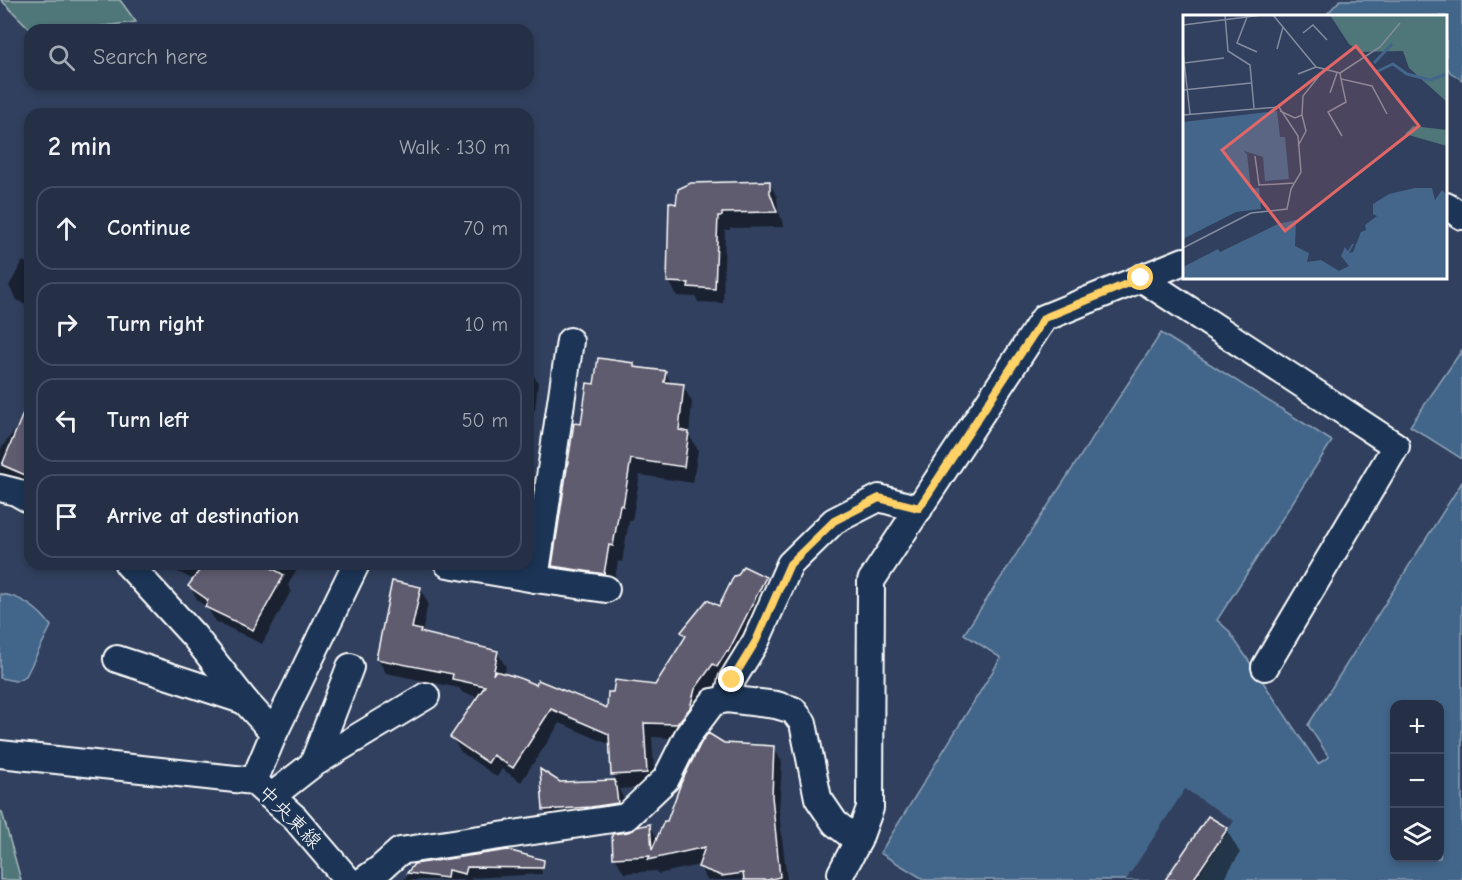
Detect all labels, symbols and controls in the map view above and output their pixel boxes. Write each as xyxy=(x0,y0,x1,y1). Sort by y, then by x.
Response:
inset map xyxy=(1183,15,1447,279)
search box xyxy=(24,24,534,90)
icon: search xyxy=(45,41,78,74)
text: Search here xyxy=(93,44,208,70)
text: 2 min xyxy=(48,132,111,162)
text: Walk · 130 m xyxy=(399,136,510,159)
icon: ahead xyxy=(50,212,83,245)
text: Continue xyxy=(107,215,190,241)
text: 70 m xyxy=(463,217,508,240)
route start xyxy=(1127,264,1153,290)
icon: right xyxy=(50,308,83,341)
text: Turn right xyxy=(107,311,204,337)
text: 10 m xyxy=(465,313,508,336)
icon: left xyxy=(50,404,83,437)
text: Turn left xyxy=(107,407,189,433)
text: 50 m xyxy=(462,409,508,432)
icon: arrive xyxy=(50,500,83,533)
text: Arrive at destination xyxy=(107,503,299,529)
route end xyxy=(718,666,744,692)
map controls xyxy=(1390,700,1444,862)
button: + xyxy=(1390,700,1444,754)
button: − xyxy=(1390,754,1444,808)
street label: 中央東線 xyxy=(254,781,326,853)
button: layers xyxy=(1390,808,1444,862)

